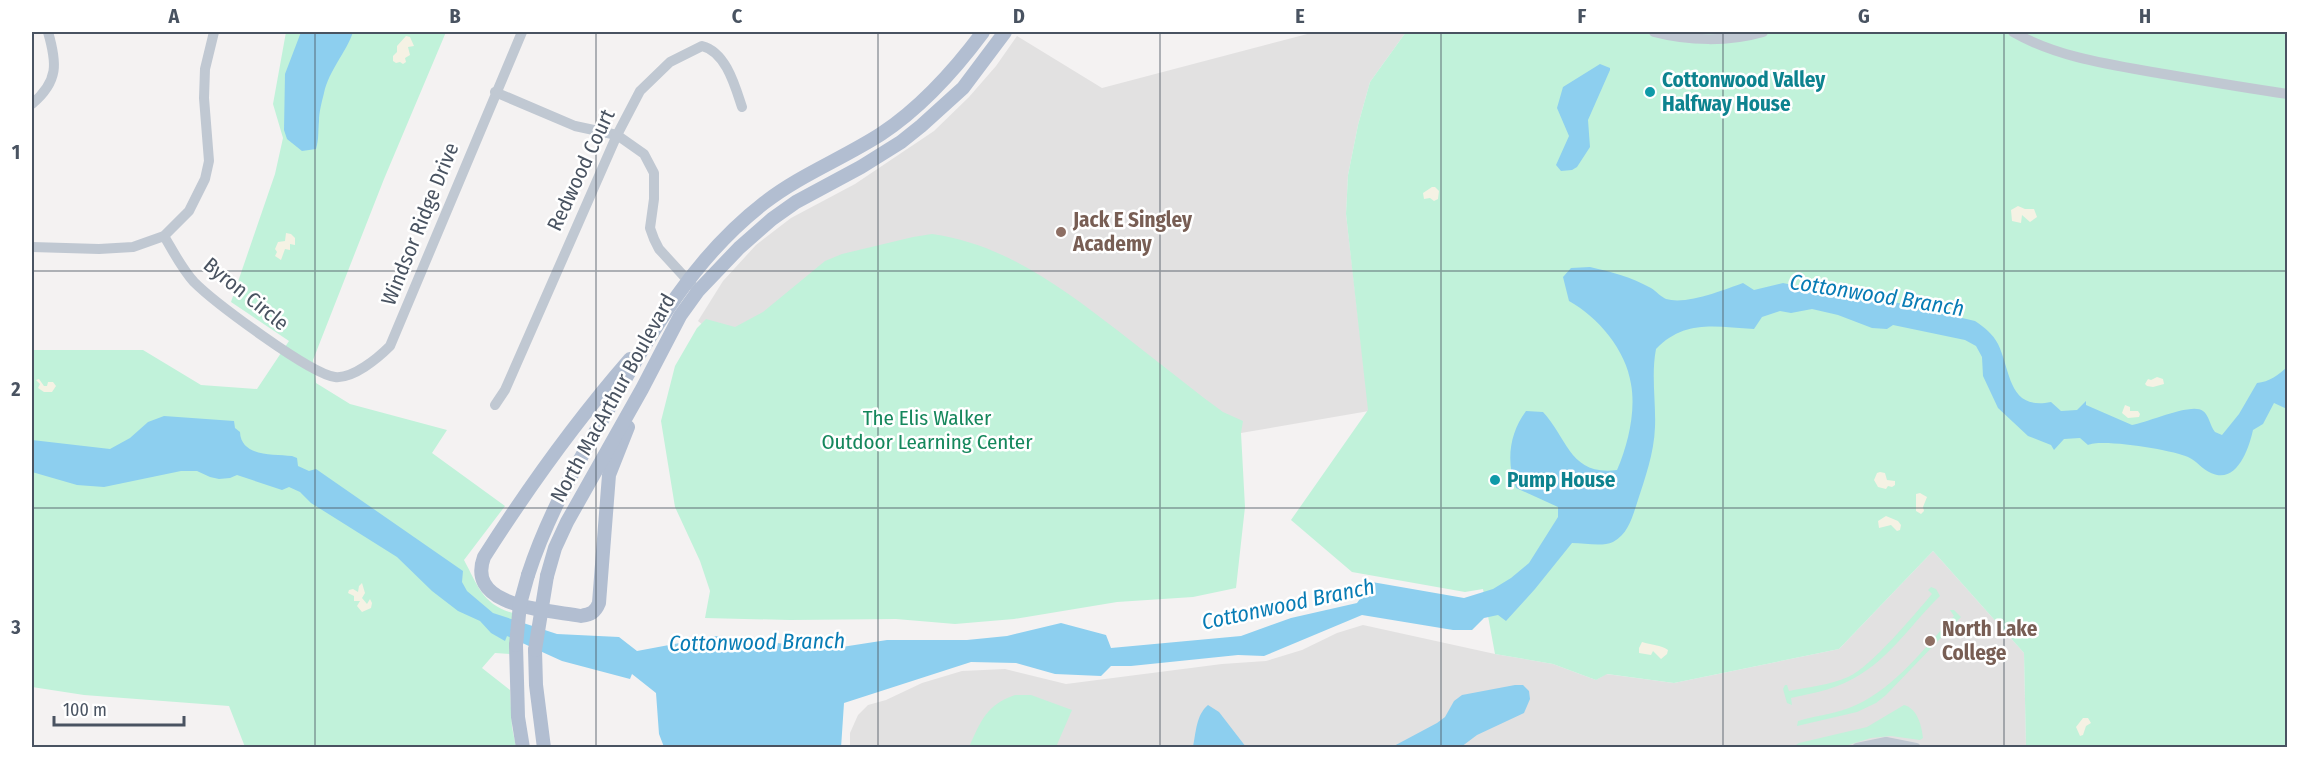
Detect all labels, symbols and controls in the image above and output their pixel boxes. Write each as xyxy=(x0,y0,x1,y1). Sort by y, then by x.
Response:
text: A xyxy=(168,4,181,28)
text: B xyxy=(449,4,461,28)
text: C xyxy=(732,4,743,28)
text: D xyxy=(1013,4,1025,28)
text: E xyxy=(1295,4,1305,28)
text: F xyxy=(1578,4,1587,28)
text: G xyxy=(1858,4,1870,28)
text: H xyxy=(2139,4,2151,28)
place label: Cottonwood Valley Halfway House xyxy=(1662,67,1826,117)
marker: Cottonwood Valley Halfway House xyxy=(1643,85,1657,99)
street label: Redwood Court xyxy=(541,105,621,235)
street label: Windsor Ridge Drive xyxy=(376,139,464,309)
text: 1 xyxy=(12,140,20,164)
place label: Jack E Singley Academy xyxy=(1072,207,1193,257)
marker: Jack E Singley Academy xyxy=(1054,225,1068,239)
street label: Byron Circle xyxy=(198,252,294,336)
water label: Cottonwood Branch xyxy=(1788,268,1966,322)
street label: North MacArthur Boulevard xyxy=(545,289,681,507)
text: 2 xyxy=(10,377,21,401)
park label: The Elis Walker Outdoor Learning Center xyxy=(821,405,1033,455)
place label: Pump House xyxy=(1507,467,1616,493)
marker: Pump House xyxy=(1488,473,1502,487)
water label: Cottonwood Branch xyxy=(1199,572,1377,636)
text: 3 xyxy=(10,615,21,639)
place label: North Lake College xyxy=(1942,616,2038,666)
water label: Cottonwood Branch xyxy=(669,627,845,657)
marker: North Lake College xyxy=(1923,634,1937,648)
scale bar xyxy=(54,689,184,727)
text: 100 m xyxy=(63,699,107,721)

